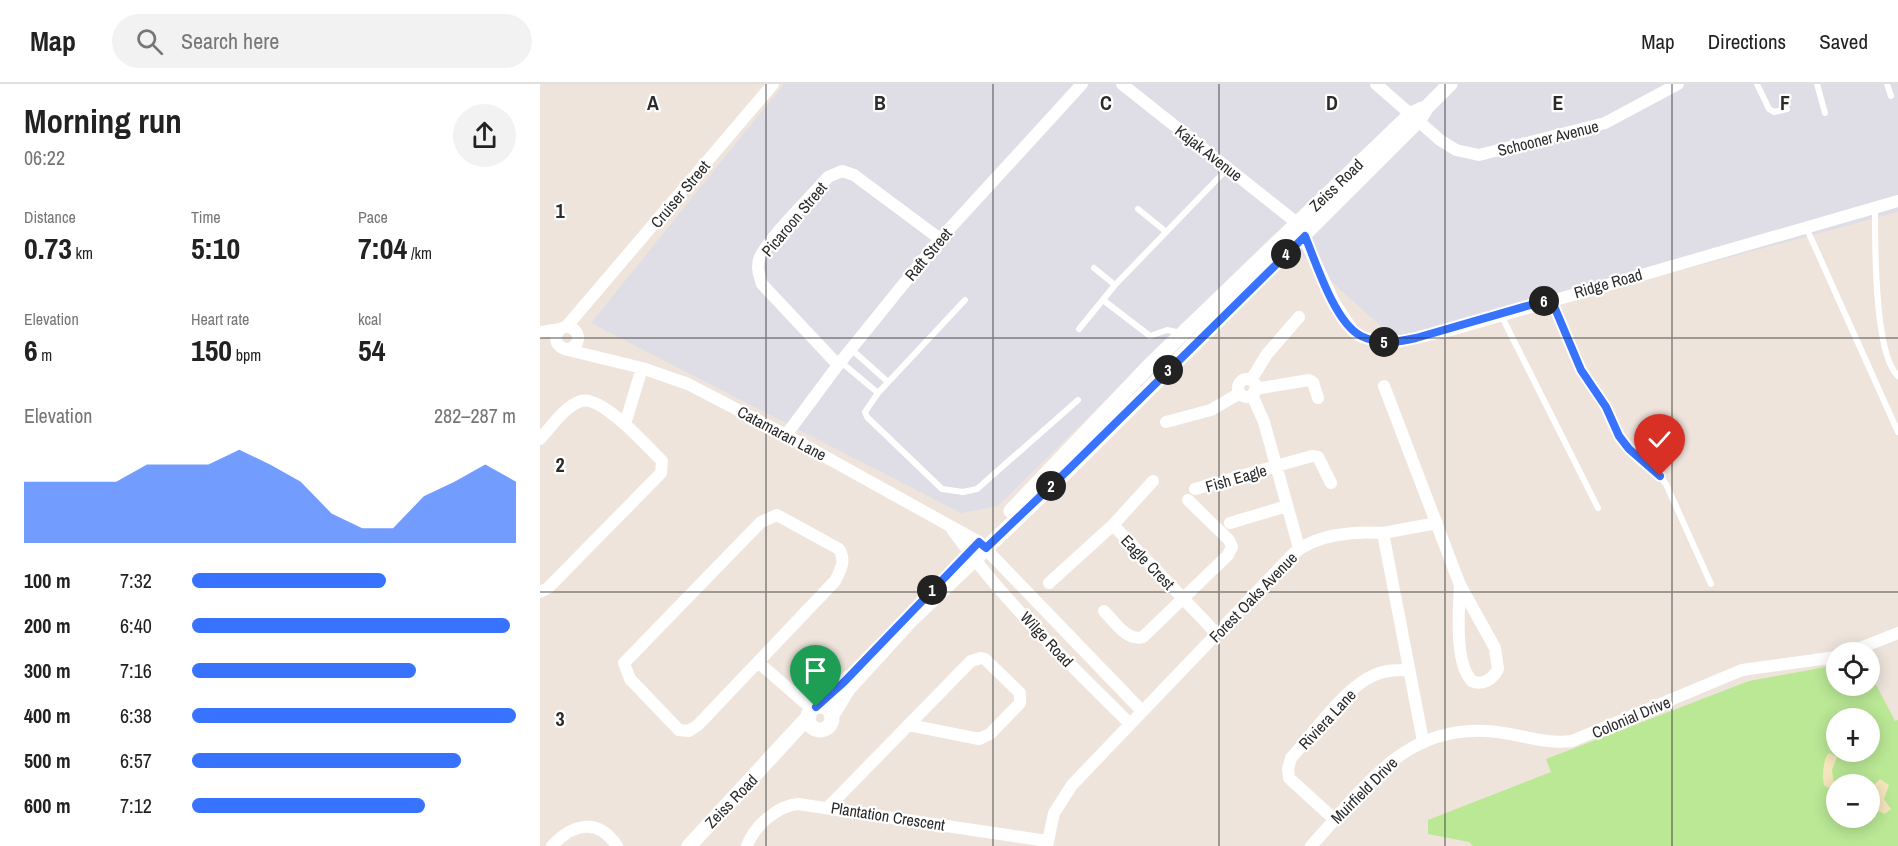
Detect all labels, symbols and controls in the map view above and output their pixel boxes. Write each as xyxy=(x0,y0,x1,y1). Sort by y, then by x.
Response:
search box xyxy=(112,14,532,68)
text: Map xyxy=(30,22,76,60)
icon: search xyxy=(133,25,166,58)
text: Search here xyxy=(181,26,279,56)
text: Map xyxy=(1641,27,1675,56)
text: Directions xyxy=(1708,27,1786,56)
text: Saved xyxy=(1819,27,1868,56)
text: A xyxy=(647,89,659,116)
text: B xyxy=(874,89,886,116)
text: C xyxy=(1100,89,1112,116)
text: D xyxy=(1326,89,1338,116)
text: E xyxy=(1553,89,1564,116)
text: F xyxy=(1780,89,1790,116)
text: Morning run xyxy=(24,99,182,143)
button: share xyxy=(453,104,516,167)
street label: Schooner Avenue xyxy=(1495,115,1601,161)
street label: Kajak Avenue xyxy=(1171,120,1247,186)
text: 06:22 xyxy=(24,144,65,171)
street label: Zeiss Road xyxy=(1304,154,1368,216)
street label: Cruiser Street xyxy=(645,155,715,232)
street label: Picaroon Street xyxy=(756,177,832,261)
text: 1 xyxy=(555,197,565,224)
text: Distance xyxy=(24,206,76,228)
text: Time xyxy=(191,206,221,228)
text: Pace xyxy=(358,206,388,228)
street label: Raft Street xyxy=(899,223,957,285)
text: 0.73 xyxy=(24,228,72,268)
text: 5:10 xyxy=(191,228,240,268)
text: 7:04 xyxy=(358,228,407,268)
pin: 4 xyxy=(1271,239,1301,269)
text: km xyxy=(72,242,93,264)
text: /km xyxy=(407,242,432,264)
text: 4 xyxy=(1282,243,1290,265)
street label: Ridge Road xyxy=(1571,263,1645,303)
pin: 6 xyxy=(1529,286,1559,316)
text: 6 xyxy=(1540,290,1548,312)
text: Elevation xyxy=(24,308,79,330)
text: Heart rate xyxy=(191,308,249,330)
text: kcal xyxy=(358,308,381,330)
pin: 5 xyxy=(1369,327,1399,357)
text: 6 xyxy=(24,330,38,370)
text: 150 xyxy=(191,330,232,370)
text: 54 xyxy=(358,330,385,370)
text: 5 xyxy=(1380,331,1388,353)
text: m xyxy=(38,344,52,366)
text: bpm xyxy=(232,344,261,366)
pin: 3 xyxy=(1153,355,1183,385)
text: 3 xyxy=(1164,359,1172,381)
street label: Catamaran Lane xyxy=(734,400,830,466)
text: Elevation xyxy=(24,402,92,429)
text: 282–287 m xyxy=(434,402,516,429)
pin xyxy=(1634,414,1685,476)
icon: check xyxy=(1643,423,1676,456)
text: 2 xyxy=(555,451,565,478)
street label: Fish Eagle xyxy=(1203,459,1269,497)
pin: 2 xyxy=(1036,471,1066,501)
text: 2 xyxy=(1047,475,1055,497)
street label: Eagle Crest xyxy=(1116,530,1180,595)
street label: Forest Oaks Avenue xyxy=(1204,547,1302,647)
text: 100 m xyxy=(24,567,71,594)
text: 7:32 xyxy=(120,567,152,594)
pin: 1 xyxy=(917,575,947,605)
text: 1 xyxy=(928,579,936,601)
street label: Wilge Road xyxy=(1016,606,1078,672)
text: 200 m xyxy=(24,612,71,639)
text: 6:40 xyxy=(120,612,152,639)
map controls xyxy=(1826,642,1880,828)
button: locate xyxy=(1826,642,1880,696)
pin xyxy=(790,645,841,707)
icon: arrive xyxy=(799,654,832,687)
text: 300 m xyxy=(24,657,71,684)
text: 7:16 xyxy=(120,657,152,684)
street label: Riviera Lane xyxy=(1293,684,1361,754)
street label: Colonial Drive xyxy=(1588,691,1674,743)
text: 400 m xyxy=(24,702,71,729)
text: 6:38 xyxy=(120,702,152,729)
text: 3 xyxy=(555,705,565,732)
button: + xyxy=(1826,708,1880,762)
text: 500 m xyxy=(24,747,71,774)
text: 6:57 xyxy=(120,747,152,774)
street label: Muirfield Drive xyxy=(1326,752,1402,828)
street label: Zeiss Road xyxy=(700,769,762,833)
button: − xyxy=(1826,774,1880,828)
text: 600 m xyxy=(24,792,71,819)
text: 7:12 xyxy=(120,792,152,819)
street label: Plantation Crescent xyxy=(829,796,947,836)

